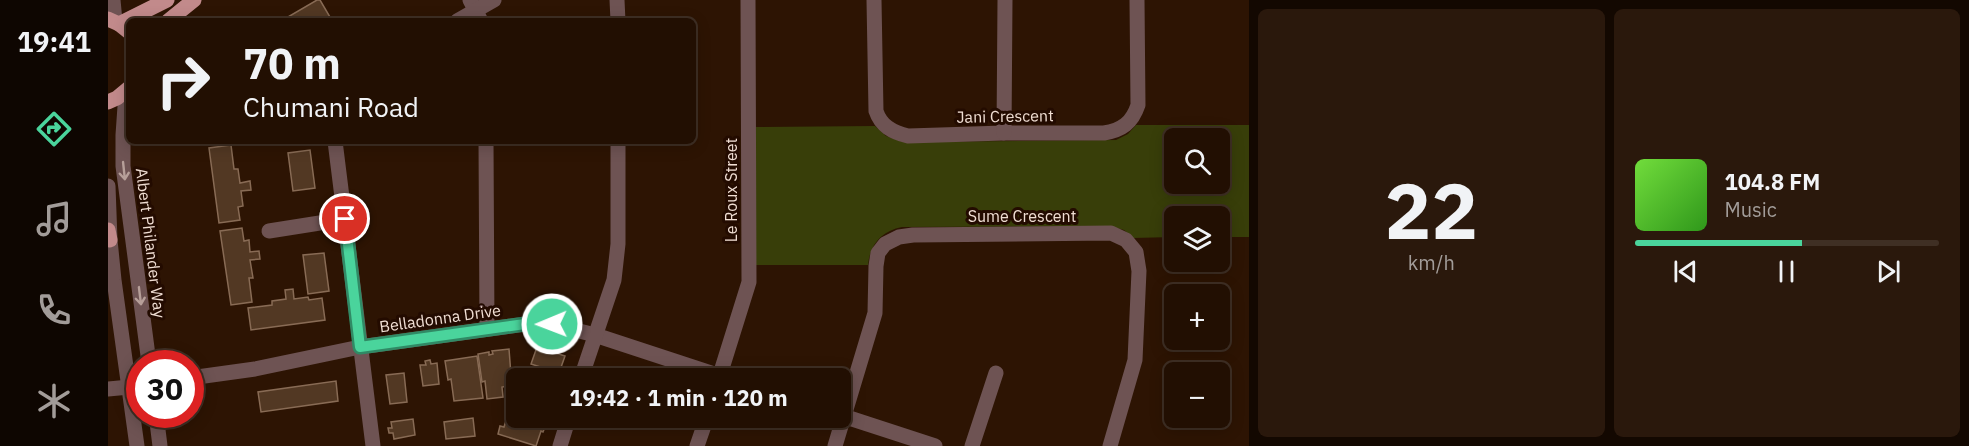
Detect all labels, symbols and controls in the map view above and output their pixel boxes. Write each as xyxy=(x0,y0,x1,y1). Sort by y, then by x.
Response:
text: 19:41 xyxy=(17,24,91,59)
text: 70 m xyxy=(243,36,341,91)
icon: right xyxy=(144,42,222,120)
text: Chumani Road xyxy=(243,89,419,124)
street label: Jani Crescent xyxy=(956,105,1054,127)
icon: directions xyxy=(33,108,75,150)
map controls xyxy=(1164,128,1230,428)
button: search xyxy=(1164,128,1230,194)
street label: Le Roux Street xyxy=(721,138,741,242)
text: 22 xyxy=(1384,159,1478,260)
one-way arrow xyxy=(119,161,130,181)
street label: Albert Philander Way xyxy=(132,167,170,319)
text: 104.8 FM xyxy=(1725,167,1820,196)
pin xyxy=(319,193,370,244)
text: Music xyxy=(1725,196,1777,223)
icon: music xyxy=(33,198,75,240)
icon: arrive xyxy=(328,202,361,235)
street label: Sume Crescent xyxy=(968,206,1076,226)
button: layers xyxy=(1164,206,1230,272)
text: km/h xyxy=(1408,249,1455,276)
icon: previous xyxy=(1669,255,1702,288)
icon: pause xyxy=(1770,255,1803,288)
icon: next xyxy=(1872,255,1905,288)
button: + xyxy=(1164,284,1230,350)
one-way arrow xyxy=(134,286,145,306)
icon: phone xyxy=(33,289,75,331)
position arrow xyxy=(520,292,584,356)
street label: Belladonna Drive xyxy=(378,300,502,336)
speed limit sign: 30 xyxy=(126,350,204,428)
button: − xyxy=(1164,362,1230,428)
icon: climate xyxy=(33,380,75,422)
text: 19:42 · 1 min · 120 m xyxy=(569,383,788,412)

